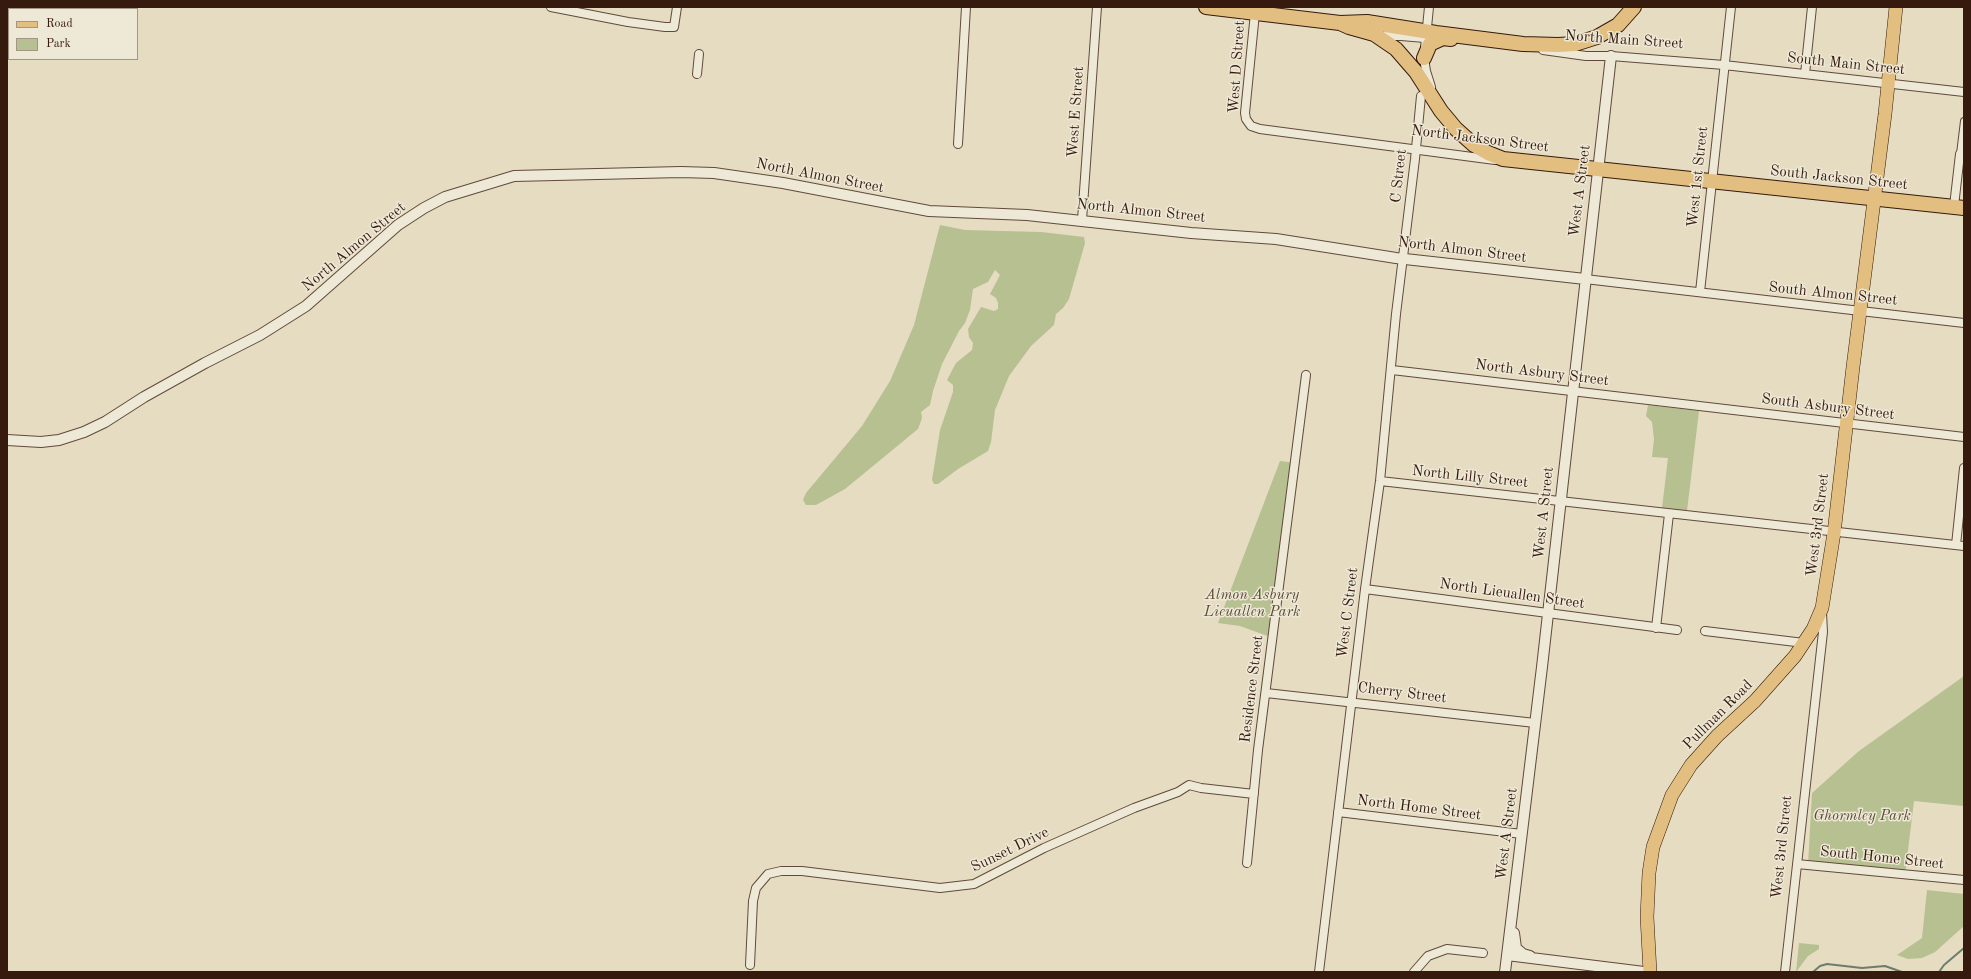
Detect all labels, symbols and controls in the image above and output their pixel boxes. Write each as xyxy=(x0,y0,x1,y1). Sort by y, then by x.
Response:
legend xyxy=(8,8,138,60)
text: Road xyxy=(46,18,73,30)
street label: West D Street xyxy=(1225,20,1249,114)
street label: North Main Street xyxy=(1564,27,1684,53)
text: Park xyxy=(46,38,71,50)
street label: South Main Street xyxy=(1786,49,1906,79)
street label: West E Street xyxy=(1064,66,1088,158)
street label: North Jackson Street xyxy=(1410,122,1550,156)
street label: West 1st Street xyxy=(1684,125,1712,229)
street label: West A Street xyxy=(1565,144,1595,238)
street label: C Street xyxy=(1387,148,1411,204)
street label: North Almon Street xyxy=(755,155,885,197)
street label: South Jackson Street xyxy=(1769,162,1909,194)
street label: North Almon Street xyxy=(1076,195,1206,227)
street label: North Almon Street xyxy=(299,198,409,296)
street label: North Almon Street xyxy=(1397,233,1527,267)
street label: South Almon Street xyxy=(1768,278,1898,310)
street label: North Asbury Street xyxy=(1474,356,1610,390)
street label: South Asbury Street xyxy=(1760,390,1896,424)
street label: North Lilly Street xyxy=(1411,462,1529,492)
street label: West A Street xyxy=(1530,466,1558,560)
street label: West 3rd Street xyxy=(1803,472,1833,578)
street label: West C Street xyxy=(1333,567,1363,659)
street label: North Lieuallen Street xyxy=(1438,575,1586,613)
park label: Almon Asbury Lieuallen Park xyxy=(1204,586,1300,621)
street label: Residence Street xyxy=(1236,634,1268,744)
street label: Pullman Road xyxy=(1679,676,1757,754)
street label: Cherry Street xyxy=(1357,679,1447,707)
street label: West A Street xyxy=(1492,787,1522,881)
street label: North Home Street xyxy=(1356,791,1482,825)
street label: West 3rd Street xyxy=(1768,794,1796,900)
park label: Ghormley Park xyxy=(1813,807,1911,825)
street label: Sunset Drive xyxy=(968,823,1052,877)
street label: South Home Street xyxy=(1819,843,1945,873)

